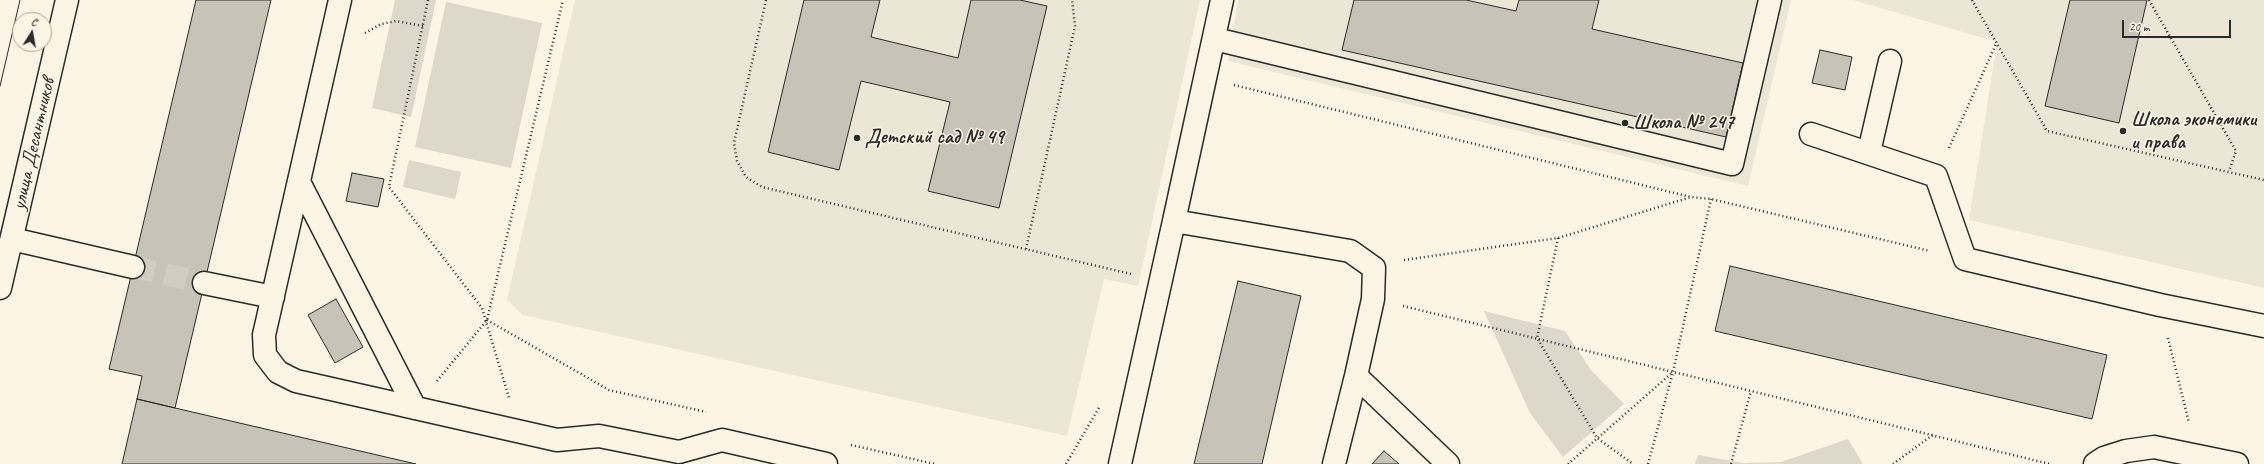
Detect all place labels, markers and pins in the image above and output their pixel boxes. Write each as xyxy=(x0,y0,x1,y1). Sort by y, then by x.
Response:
place label: Школа экономики и права xyxy=(2131,108,2256,155)
place label: Школа № 247 xyxy=(1633,111,1734,135)
marker: Школа № 247 xyxy=(1620,118,1630,128)
place label: Детский сад № 49 xyxy=(865,126,1004,150)
marker: Школа экономики и права xyxy=(2118,126,2128,136)
marker: Детский сад № 49 xyxy=(852,133,862,143)

